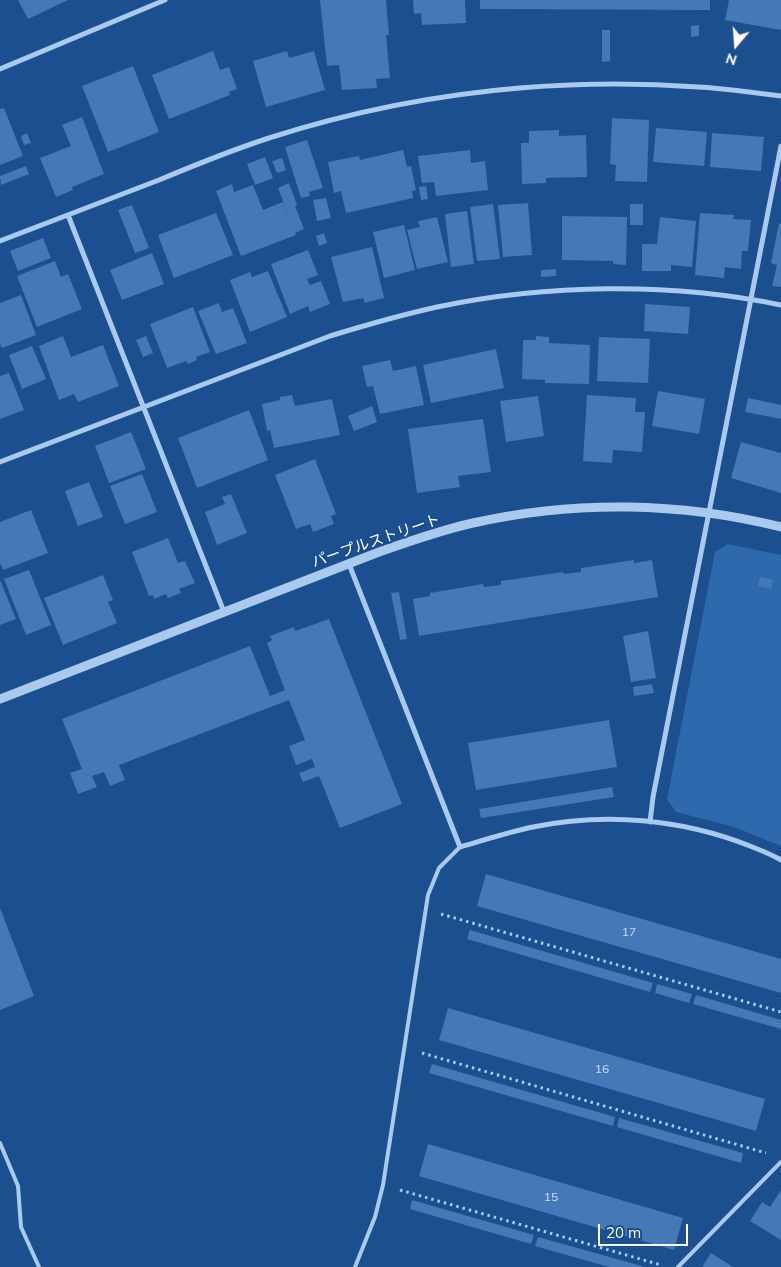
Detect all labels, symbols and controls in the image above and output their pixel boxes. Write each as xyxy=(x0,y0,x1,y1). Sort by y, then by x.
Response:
north arrow xyxy=(711,20,761,70)
text: N xyxy=(724,49,739,69)
street label: パープルストリート xyxy=(309,511,443,571)
house number: 17 xyxy=(622,925,636,939)
house number: 16 xyxy=(595,1062,609,1076)
house number: 15 xyxy=(544,1190,558,1204)
scale bar xyxy=(601,1214,691,1246)
text: 20 m xyxy=(606,1223,641,1242)

